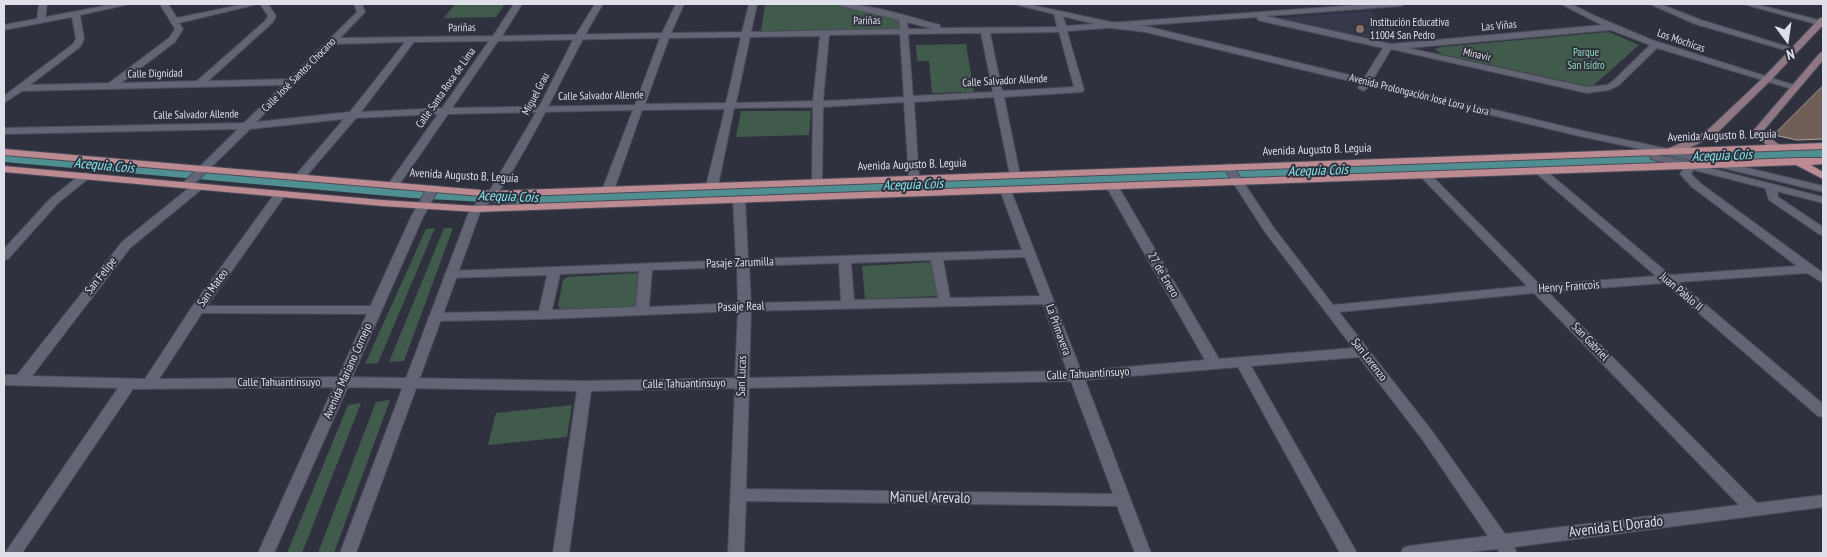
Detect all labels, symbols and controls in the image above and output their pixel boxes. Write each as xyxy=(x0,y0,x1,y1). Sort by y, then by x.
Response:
street label: Pariñas xyxy=(853,14,881,28)
north arrow xyxy=(1762,15,1812,65)
place label: Institución Educativa 11004 San Pedro xyxy=(1370,16,1449,42)
street label: Las Viñas xyxy=(1481,18,1517,34)
street label: Pariñas xyxy=(448,21,476,35)
marker: Institución Educativa 11004 San Pedro xyxy=(1354,23,1366,35)
street label: Los Mochicas xyxy=(1655,27,1707,55)
street label: Calle José Santos Chocano xyxy=(259,35,339,115)
street label: Calle Santa Rosa de Lima xyxy=(413,45,479,131)
street label: Minavir xyxy=(1462,45,1492,65)
text: N xyxy=(1785,45,1796,64)
park label: Parque San Isidro xyxy=(1567,46,1605,72)
street label: Calle Dignidad xyxy=(127,67,183,81)
street label: Miguel Grau xyxy=(519,71,553,117)
street label: Avenida Prolongación José Lora y Lora xyxy=(1348,71,1490,119)
street label: Calle Salvador Allende xyxy=(962,72,1048,90)
street label: Calle Salvador Allende xyxy=(558,89,644,103)
street label: Calle Salvador Allende xyxy=(153,108,239,122)
street label: Avenida Augusto B. Leguia xyxy=(1667,127,1777,145)
street label: Avenida Augusto B. Leguia xyxy=(1262,141,1372,159)
water label: Acequia Cois xyxy=(1691,147,1753,165)
water label: Acequia Cois xyxy=(73,155,135,177)
street label: Avenida Augusto B. Leguia xyxy=(857,156,967,174)
water label: Acequia Cois xyxy=(1287,162,1349,180)
street label: Avenida Augusto B. Leguia xyxy=(409,166,519,186)
water label: Acequia Cois xyxy=(882,176,944,194)
water label: Acequia Cois xyxy=(477,188,539,206)
street label: 27 de Enero xyxy=(1144,250,1182,300)
street label: San Felipe xyxy=(82,255,120,297)
street label: Pasaje Zarumilla xyxy=(706,255,774,271)
street label: San Mateo xyxy=(194,266,232,310)
street label: Juan Pablo II xyxy=(1656,270,1706,314)
street label: Henry Francois xyxy=(1538,278,1600,296)
street label: Pasaje Real xyxy=(717,299,765,315)
street label: La Primavera xyxy=(1042,302,1074,358)
street label: San Gabriel xyxy=(1568,320,1612,364)
street label: Avenida Mariano Cornejo xyxy=(320,321,376,421)
street label: San Lorenzo xyxy=(1348,336,1390,384)
street label: San Lucas xyxy=(734,355,750,397)
street label: Calle Tahuantinsuyo xyxy=(1046,365,1130,383)
street label: Calle Tahuantinsuyo xyxy=(237,376,321,390)
street label: Calle Tahuantinsuyo xyxy=(642,376,726,392)
street label: Manuel Arevalo xyxy=(890,488,970,508)
street label: Avenida El Dorado xyxy=(1568,512,1664,542)

